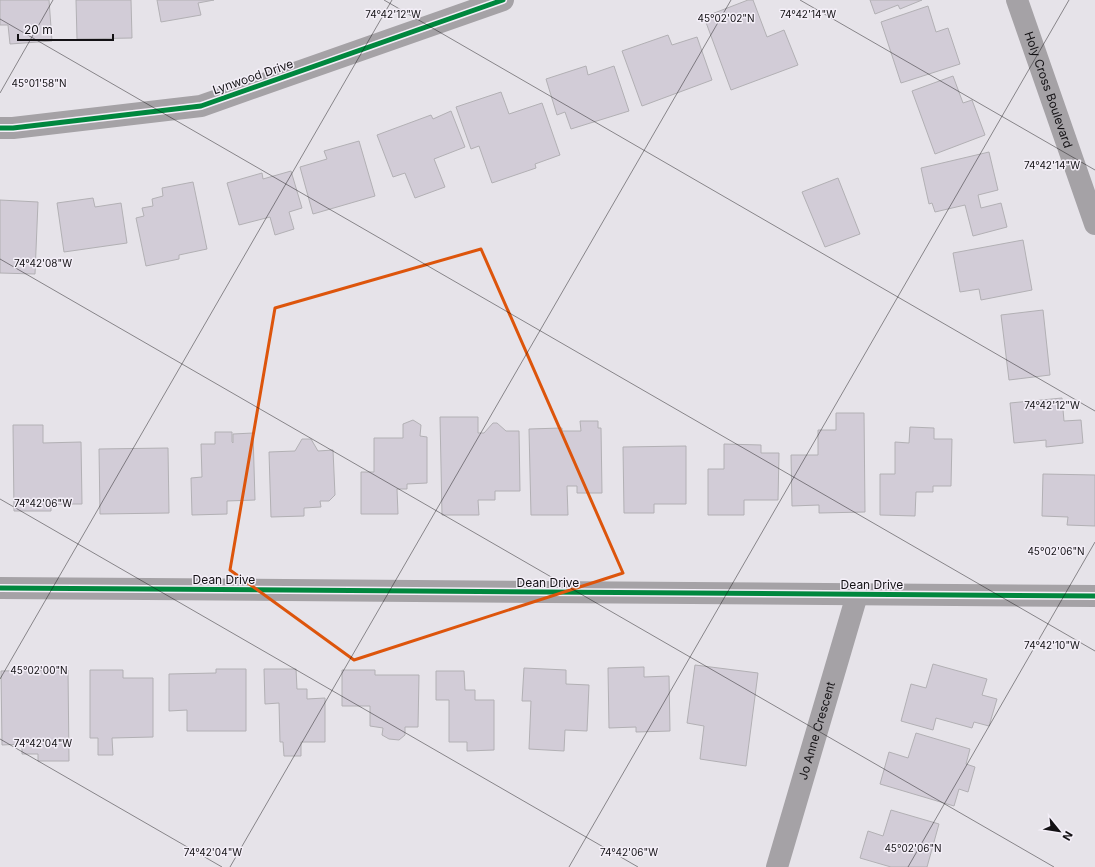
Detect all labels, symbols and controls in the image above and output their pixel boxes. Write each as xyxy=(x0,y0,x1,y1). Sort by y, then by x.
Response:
text: 74°42'12"W xyxy=(365,8,421,20)
text: 74°42'14"W xyxy=(780,8,836,20)
text: 45°02'02"N xyxy=(697,12,755,24)
scale bar xyxy=(18,16,113,42)
text: 20 m xyxy=(24,22,53,37)
street label: Holy Cross Boulevard xyxy=(1021,29,1076,150)
street label: Lynwood Drive xyxy=(211,56,295,97)
text: 45°01'58"N xyxy=(12,77,66,89)
text: 74°42'14"W xyxy=(1024,159,1080,171)
text: 74°42'08"W xyxy=(14,257,72,269)
text: 74°42'12"W xyxy=(1024,399,1080,411)
text: 74°42'06"W xyxy=(14,497,72,509)
text: 45°02'06"N xyxy=(1027,545,1085,557)
street label: Dean Drive xyxy=(193,572,255,587)
street label: Dean Drive xyxy=(517,575,579,590)
street label: Dean Drive xyxy=(841,577,903,592)
text: 74°42'10"W xyxy=(1024,639,1080,651)
text: 45°02'00"N xyxy=(10,664,68,676)
street label: Jo Anne Crescent xyxy=(795,680,838,781)
text: 74°42'04"W xyxy=(14,737,72,749)
north arrow xyxy=(1039,811,1079,851)
text: N xyxy=(1060,829,1076,843)
text: 45°02'06"N xyxy=(884,842,942,854)
text: 74°42'04"W xyxy=(184,846,242,858)
text: 74°42'06"W xyxy=(600,846,658,858)

